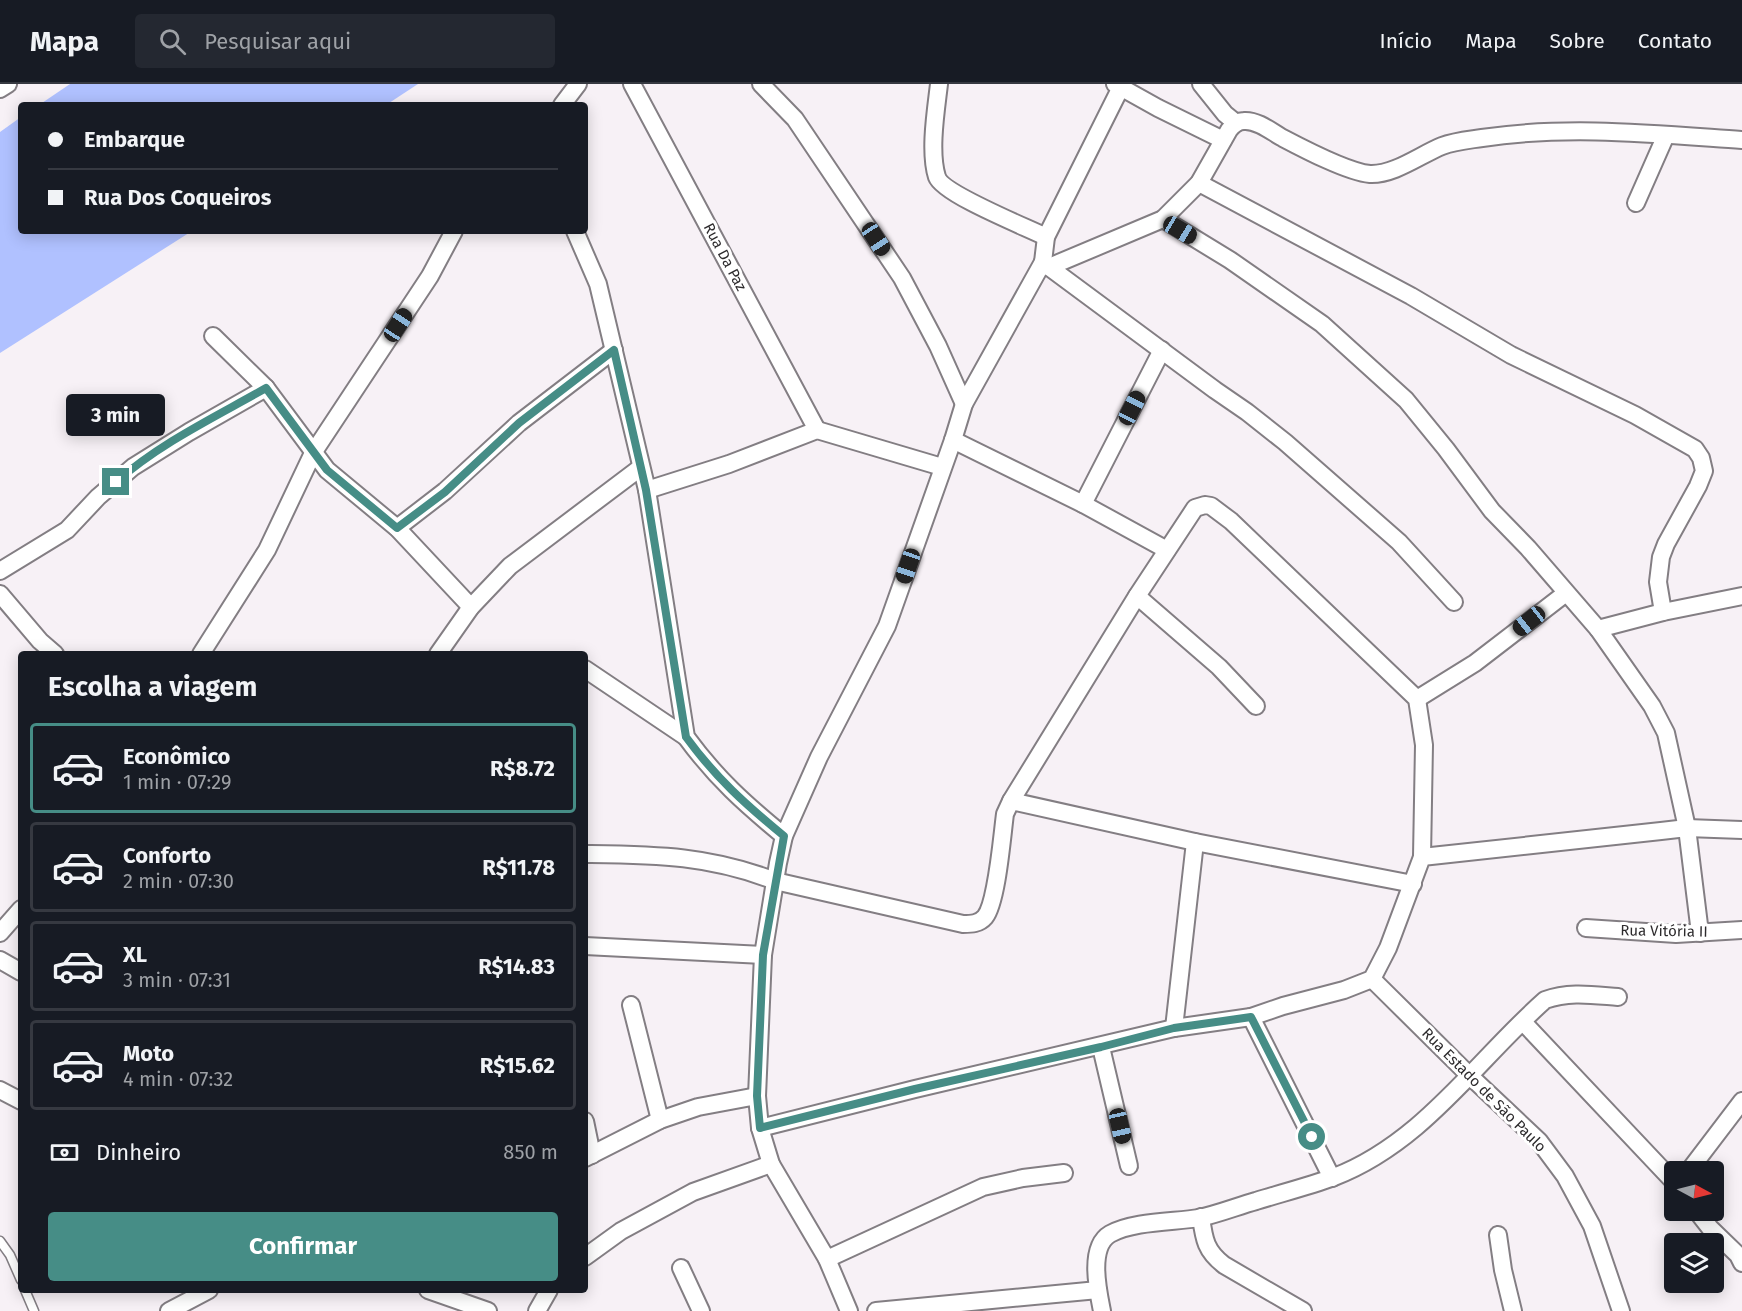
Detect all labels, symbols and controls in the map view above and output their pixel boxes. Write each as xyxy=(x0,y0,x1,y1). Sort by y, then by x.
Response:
search box xyxy=(135,14,555,68)
text: Mapa xyxy=(30,25,99,58)
icon: search xyxy=(156,25,189,58)
text: Pesquisar aqui xyxy=(204,28,351,55)
text: Início xyxy=(1379,28,1432,54)
text: Mapa xyxy=(1465,28,1517,54)
text: Sobre xyxy=(1550,28,1605,54)
text: Contato xyxy=(1638,28,1712,54)
text: Embarque xyxy=(84,126,185,153)
text: Rua Dos Coqueiros xyxy=(84,184,271,211)
car xyxy=(1160,213,1200,247)
car xyxy=(859,219,893,259)
street label: Rua Da Paz xyxy=(700,220,751,294)
car xyxy=(381,305,415,345)
car xyxy=(1116,388,1148,428)
callout: 3 min xyxy=(66,395,166,437)
text: 3 min xyxy=(91,403,140,427)
route end xyxy=(102,468,129,495)
car xyxy=(894,546,922,586)
car xyxy=(1509,603,1549,639)
text: Escolha a viagem xyxy=(48,671,257,703)
icon: car xyxy=(51,741,105,795)
text: Econômico xyxy=(123,743,230,770)
text: R$8.72 xyxy=(490,755,555,782)
text: 1 min · 07:29 xyxy=(123,770,232,794)
icon: car xyxy=(51,840,105,894)
text: Conforto xyxy=(123,842,211,869)
text: R$11.78 xyxy=(482,854,555,881)
text: 2 min · 07:30 xyxy=(123,869,234,893)
street label: Rua Vitória II xyxy=(1620,921,1708,941)
icon: car xyxy=(51,939,105,993)
text: XL xyxy=(123,941,147,968)
text: R$14.83 xyxy=(478,953,555,980)
text: 3 min · 07:31 xyxy=(123,968,231,992)
street label: Rua Estado de São Paulo xyxy=(1418,1024,1550,1156)
icon: car xyxy=(51,1038,105,1092)
text: Moto xyxy=(123,1040,174,1067)
text: R$15.62 xyxy=(480,1052,555,1079)
text: 4 min · 07:32 xyxy=(123,1067,233,1091)
car xyxy=(1107,1106,1133,1146)
route start xyxy=(1298,1123,1325,1150)
icon: cash xyxy=(48,1136,81,1169)
text: Dinheiro xyxy=(96,1139,181,1166)
text: 850 m xyxy=(503,1140,558,1164)
north arrow xyxy=(1664,1161,1724,1221)
map controls xyxy=(1664,1161,1724,1293)
button: Confirmar xyxy=(48,1212,558,1281)
button: layers xyxy=(1664,1233,1724,1293)

